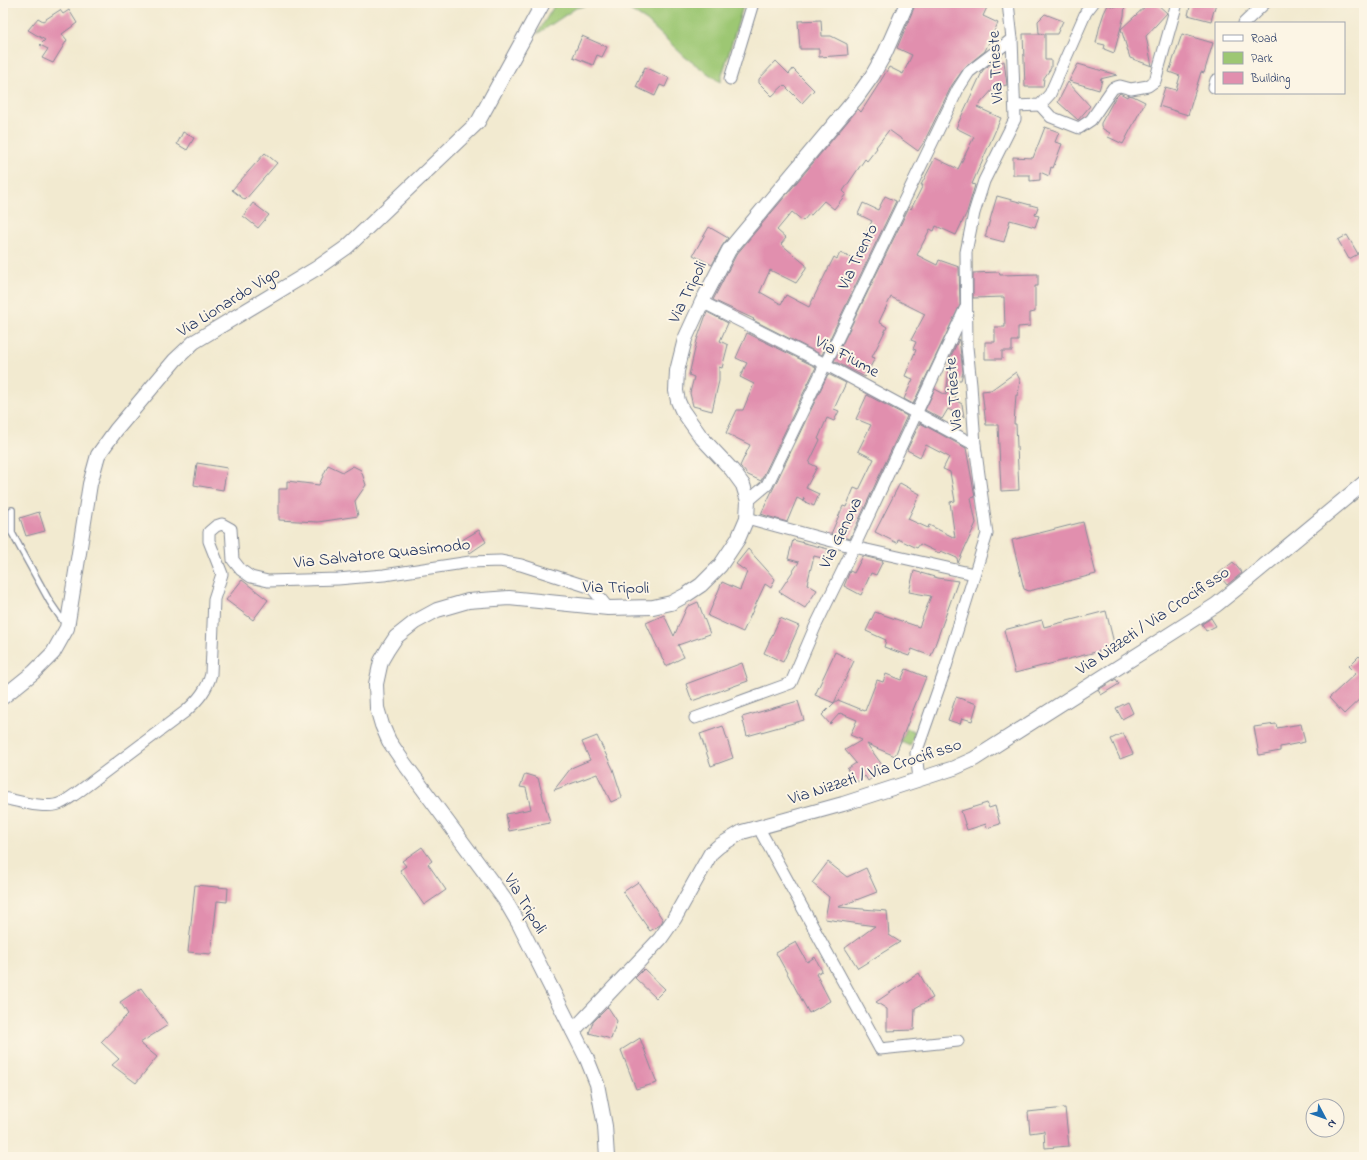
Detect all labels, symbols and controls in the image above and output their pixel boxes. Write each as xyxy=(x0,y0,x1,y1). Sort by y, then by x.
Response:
legend xyxy=(1215,22,1345,94)
street label: Via Trieste xyxy=(982,30,1010,105)
text: Road xyxy=(1251,30,1277,48)
text: Park xyxy=(1251,50,1273,68)
text: Building xyxy=(1250,70,1290,89)
street label: Via Trento xyxy=(831,220,885,295)
street label: Via Tripoli xyxy=(662,256,714,328)
street label: Via Lionardo Vigo xyxy=(172,260,287,346)
street label: Via Fiume xyxy=(809,329,884,385)
street label: Via Trieste xyxy=(938,356,970,432)
street label: Via Genova xyxy=(813,493,869,574)
street label: Via Salvatore Quasimodo xyxy=(291,532,472,576)
street label: Via Nizzeti / Via Crocifisso xyxy=(1070,560,1235,682)
street label: Via Tripoli xyxy=(581,575,650,601)
street label: Via Nizzeti / Via Crocifisso xyxy=(784,732,965,812)
street label: Via Tripoli xyxy=(497,868,553,939)
north arrow xyxy=(1305,1098,1345,1138)
text: N xyxy=(1323,1116,1340,1132)

